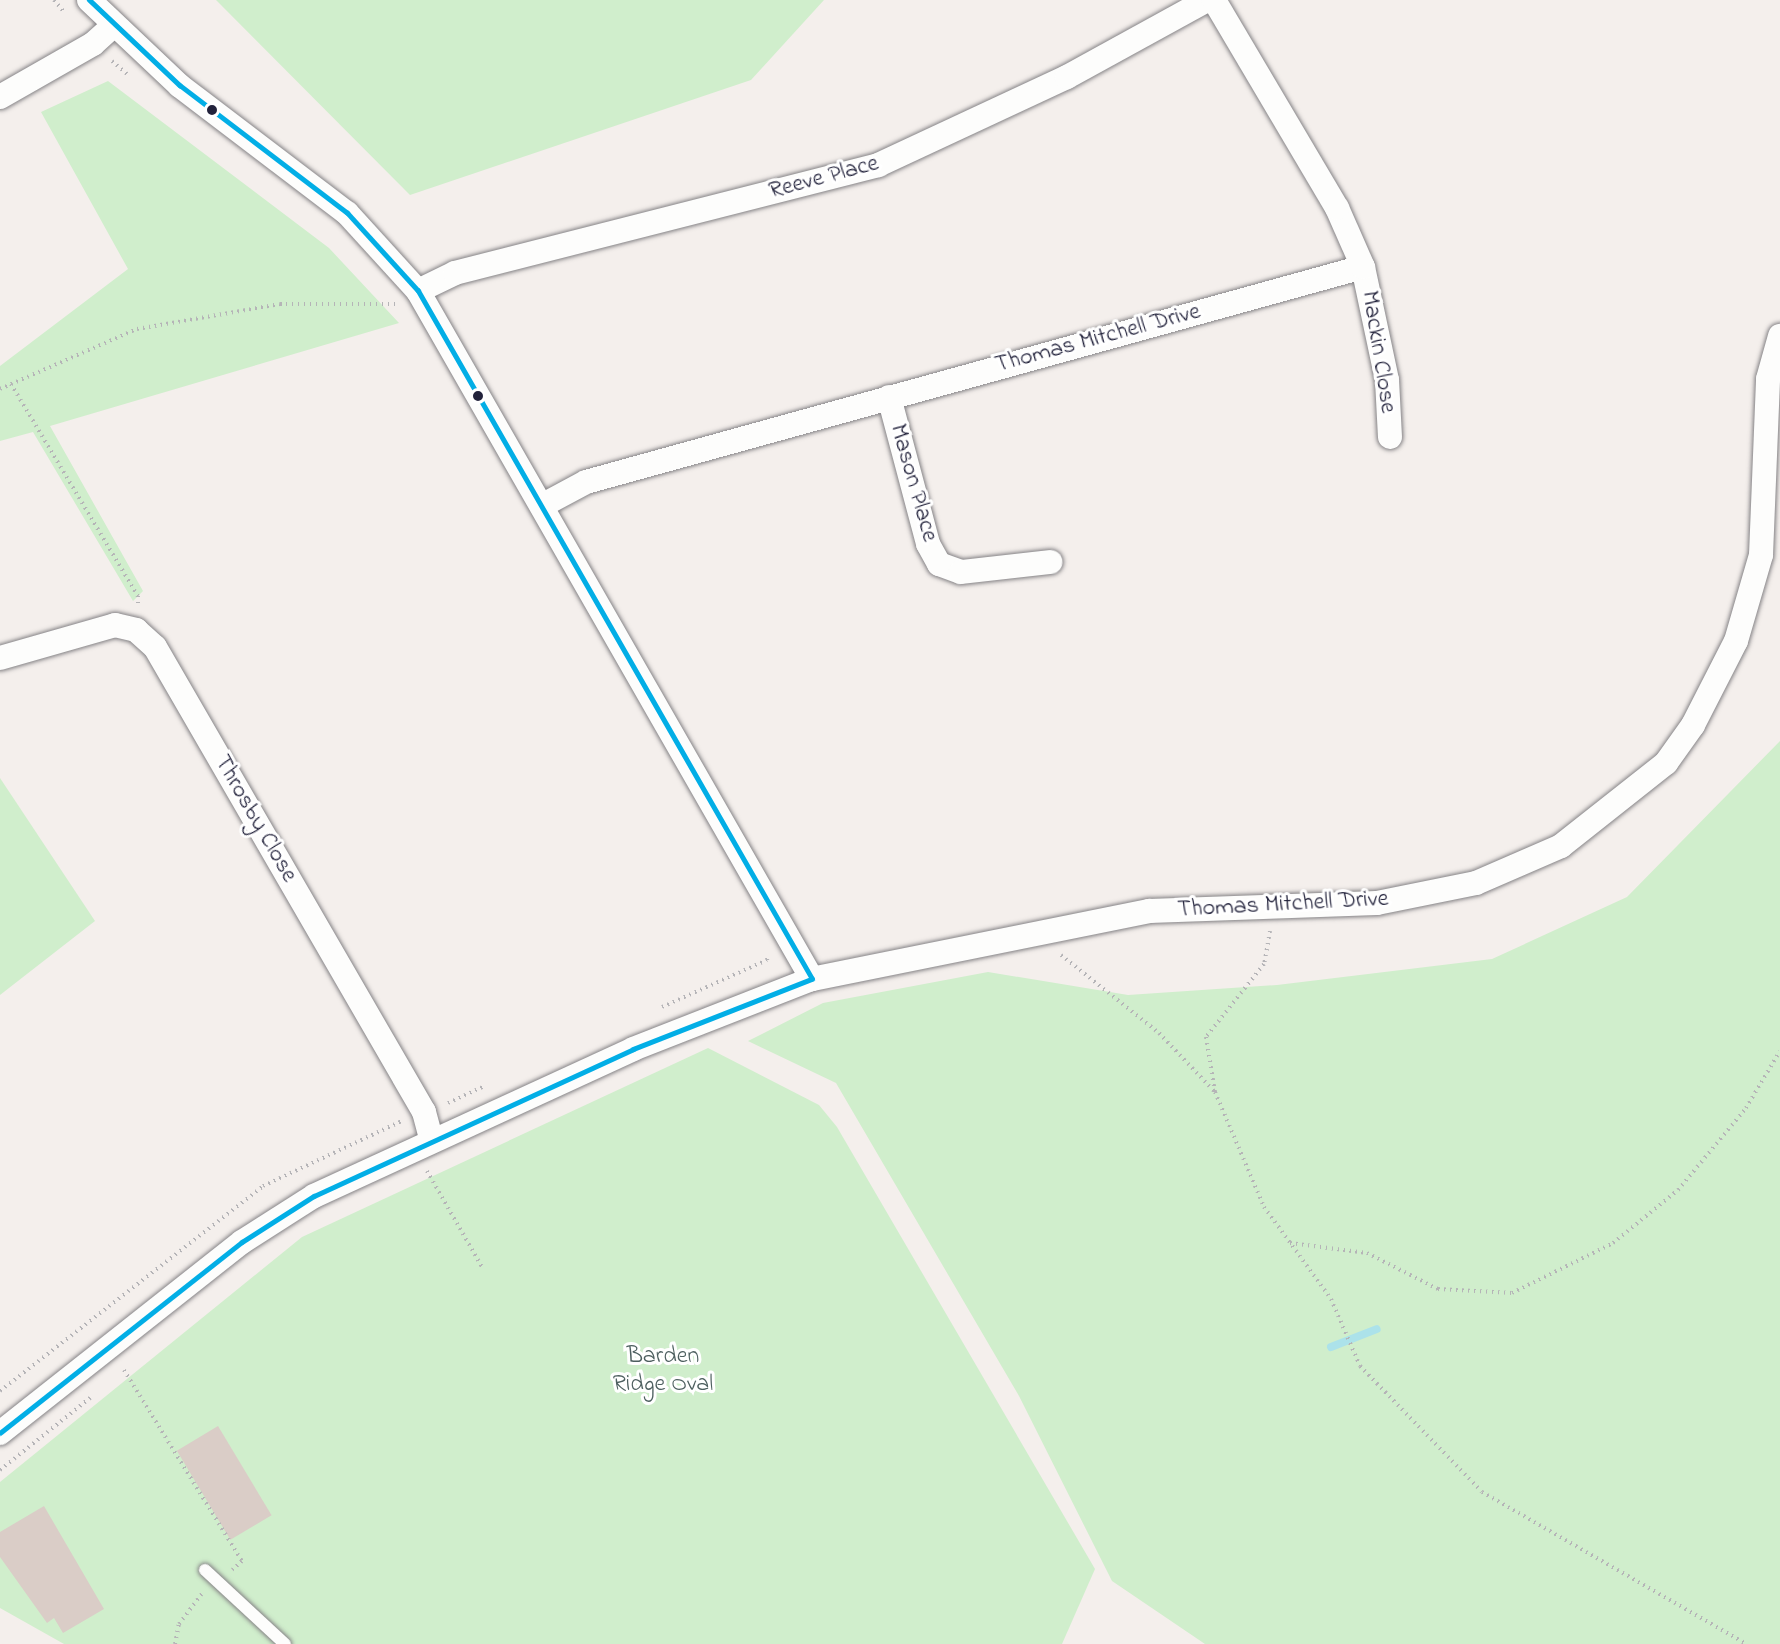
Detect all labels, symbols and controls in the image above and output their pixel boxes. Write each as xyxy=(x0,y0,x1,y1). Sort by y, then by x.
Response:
unlabelled marker xyxy=(206,104,218,116)
street label: Reeve Place xyxy=(766,150,882,206)
street label: Mackin Close xyxy=(1354,289,1402,415)
street label: Thomas Mitchell Drive xyxy=(992,298,1204,380)
unlabelled marker xyxy=(472,390,484,402)
street label: Mason Place xyxy=(882,421,944,545)
street label: Throsby Close xyxy=(207,750,303,888)
street label: Thomas Mitchell Drive xyxy=(1177,885,1389,925)
park label: Barden Ridge Oval xyxy=(613,1343,713,1399)

